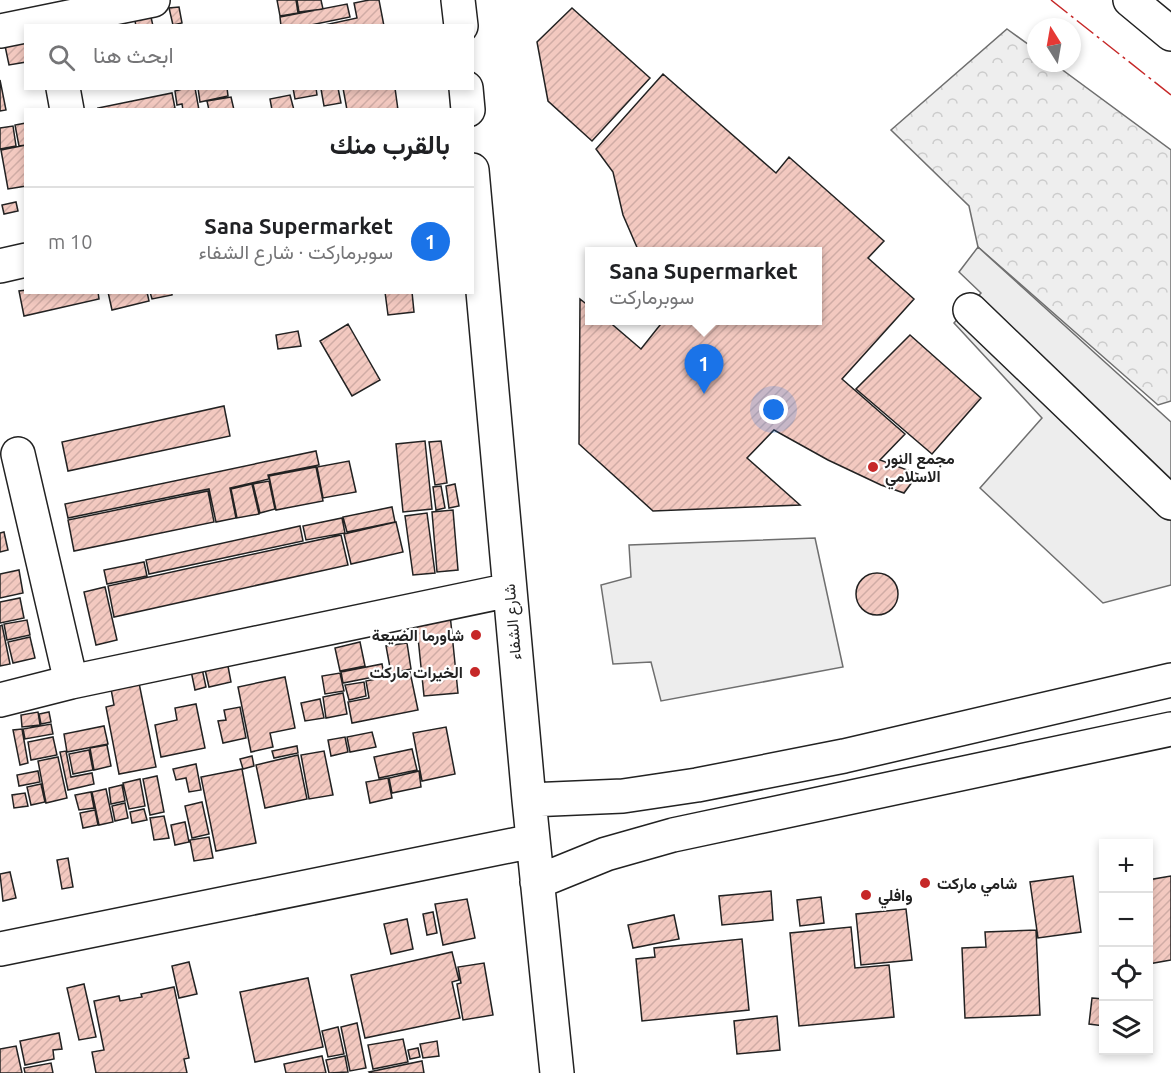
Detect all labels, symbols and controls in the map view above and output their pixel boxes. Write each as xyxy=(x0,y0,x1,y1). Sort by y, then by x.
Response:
north arrow xyxy=(1027,18,1081,72)
search box xyxy=(24,24,474,90)
icon: search xyxy=(45,41,78,74)
text: ابحث هنا xyxy=(93,42,174,67)
text: بالقرب منك xyxy=(330,130,450,159)
text: Sana Supermarket xyxy=(204,213,393,238)
text: 10 m xyxy=(48,230,92,253)
text: 1 xyxy=(425,230,436,253)
text: سوبرماركت · شارع الشفاء xyxy=(198,240,393,263)
popup xyxy=(585,247,822,325)
text: Sana Supermarket xyxy=(609,258,798,283)
text: سوبرماركت xyxy=(609,285,694,308)
pin: 1 xyxy=(684,344,724,394)
your location xyxy=(759,395,788,424)
place label: مجمع النور الاسلامي xyxy=(884,449,955,490)
marker: مجمع النور الاسلامي xyxy=(866,460,880,474)
street label: شارع الشفاء xyxy=(500,583,527,661)
place label: شاورما الضيعة xyxy=(372,626,464,646)
marker: شاورما الضيعة xyxy=(469,628,483,642)
place label: الخيرات ماركت xyxy=(370,663,463,683)
marker: الخيرات ماركت xyxy=(468,665,482,679)
map controls xyxy=(1099,839,1153,1055)
button: + xyxy=(1099,839,1153,893)
place label: شامي ماركت xyxy=(937,874,1017,897)
marker: شامي ماركت xyxy=(918,876,932,890)
place label: وافلي xyxy=(878,886,913,909)
marker: وافلي xyxy=(859,888,873,902)
button: − xyxy=(1099,893,1153,947)
button: locate xyxy=(1099,947,1153,1001)
button: layers xyxy=(1099,1001,1153,1055)

